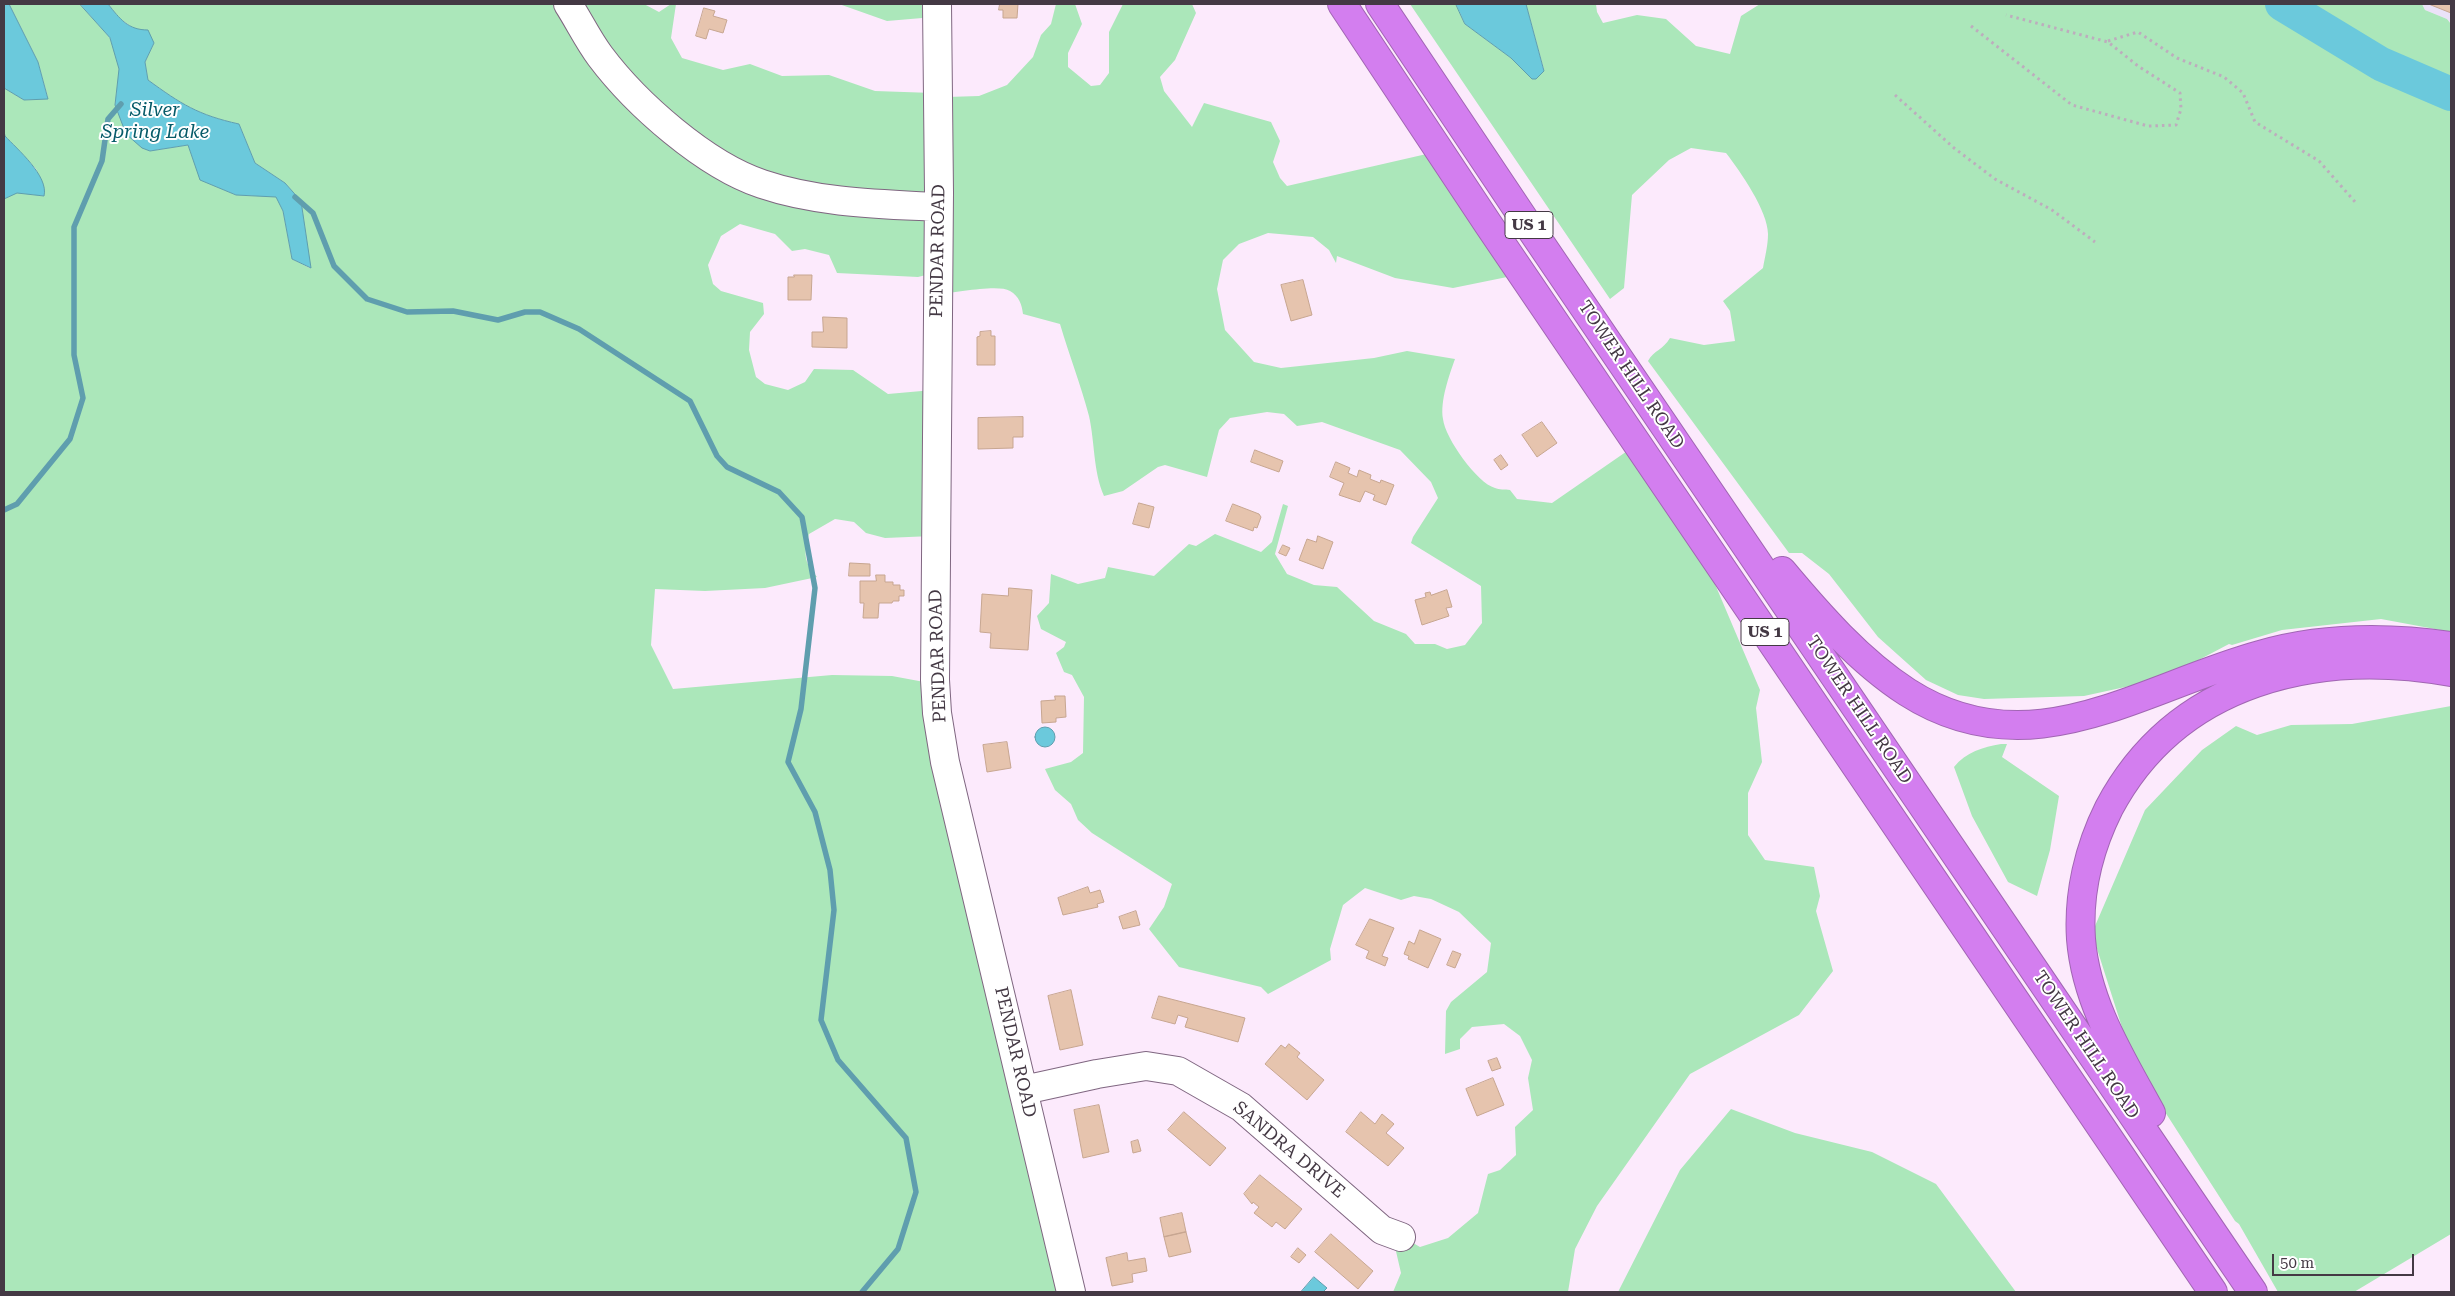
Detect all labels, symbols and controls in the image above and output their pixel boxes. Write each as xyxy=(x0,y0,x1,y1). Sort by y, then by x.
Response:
water label: Silver Spring Lake xyxy=(101,99,209,143)
street label: PENDAR ROAD xyxy=(926,184,950,318)
road number: US 1 xyxy=(1505,212,1553,238)
street label: TOWER HILL ROAD xyxy=(1573,297,1689,453)
street label: PENDAR ROAD xyxy=(925,589,951,723)
road number: US 1 xyxy=(1741,618,1789,646)
street label: TOWER HILL ROAD xyxy=(1801,632,1917,788)
street label: TOWER HILL ROAD xyxy=(2028,967,2144,1123)
street label: PENDAR ROAD xyxy=(989,985,1041,1119)
street label: SANDRA DRIVE xyxy=(1229,1097,1349,1203)
scale bar xyxy=(2275,1244,2418,1276)
text: 50 m xyxy=(2280,1254,2314,1272)

